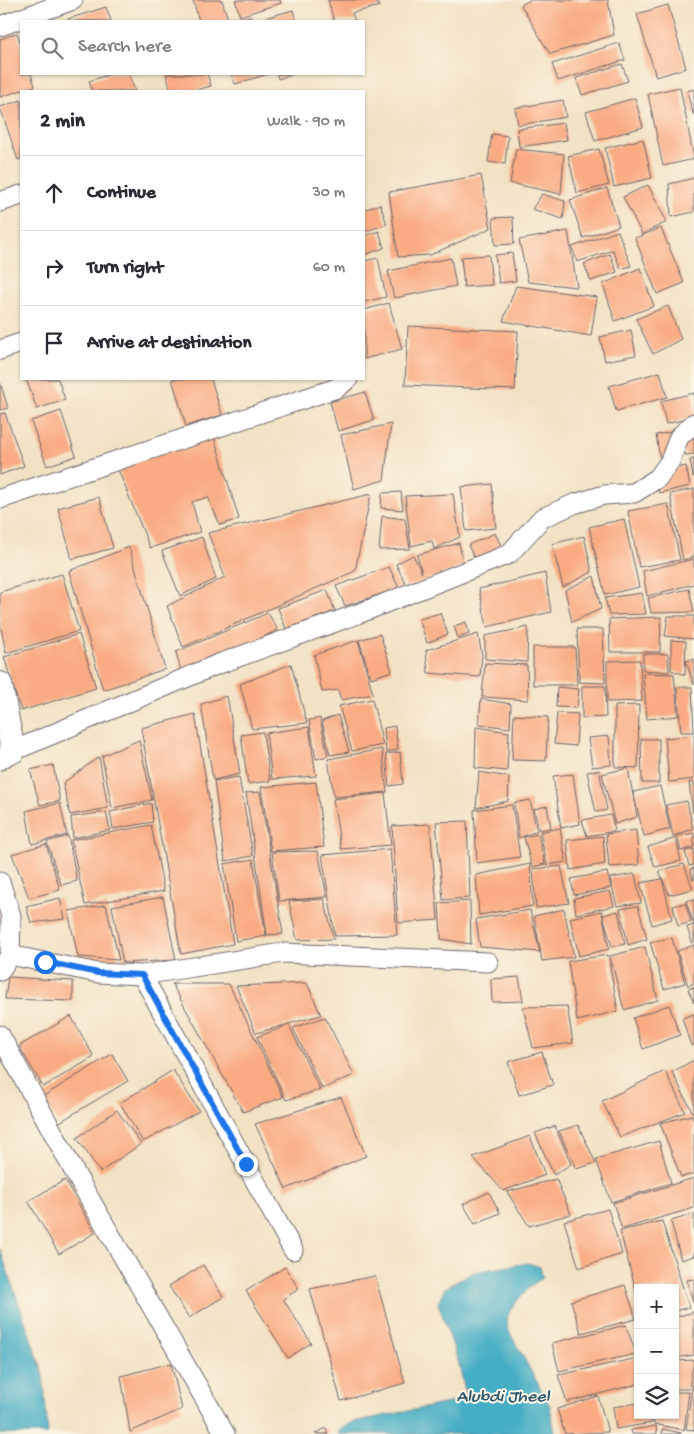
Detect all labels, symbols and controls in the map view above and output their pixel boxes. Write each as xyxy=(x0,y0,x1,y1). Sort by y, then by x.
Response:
search box xyxy=(20,20,365,75)
icon: search xyxy=(38,34,66,62)
text: Search here xyxy=(78,36,172,59)
text: 2 min xyxy=(40,110,85,135)
text: Walk · 90 m xyxy=(267,113,345,132)
icon: ahead xyxy=(40,179,68,207)
text: Continue xyxy=(87,182,156,205)
text: 30 m xyxy=(312,184,345,203)
icon: right xyxy=(40,254,68,282)
text: Turn right xyxy=(87,257,163,280)
text: 60 m xyxy=(313,259,345,278)
icon: arrive xyxy=(40,329,68,357)
text: Arrive at destination xyxy=(87,332,251,355)
route start xyxy=(34,951,57,974)
route end xyxy=(235,1153,258,1176)
map controls xyxy=(634,1284,679,1419)
button: + xyxy=(634,1284,679,1329)
button: − xyxy=(634,1329,679,1374)
button: layers xyxy=(634,1374,679,1419)
water label: Alubdi Jheel xyxy=(457,1387,551,1408)

